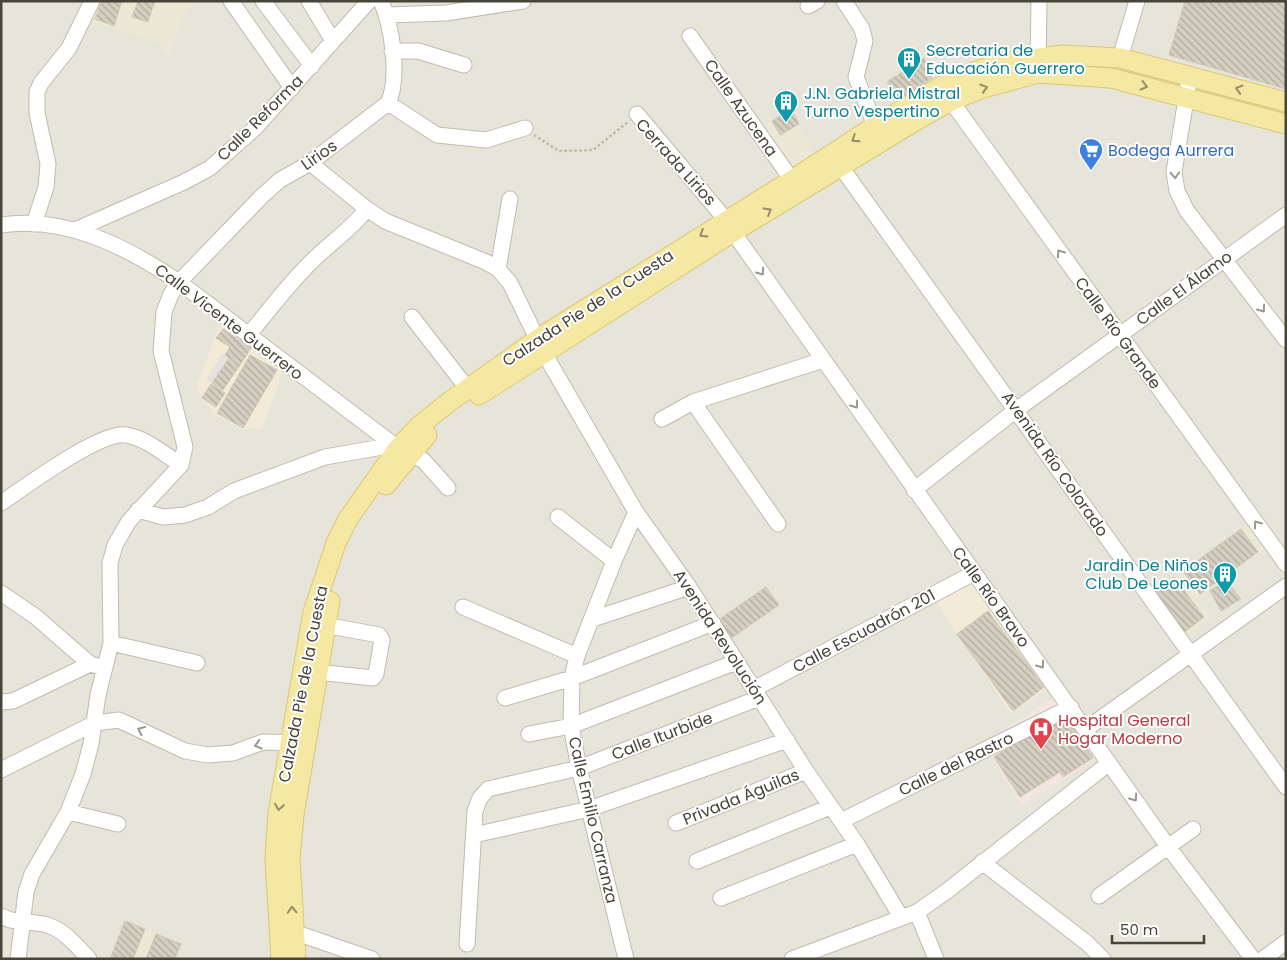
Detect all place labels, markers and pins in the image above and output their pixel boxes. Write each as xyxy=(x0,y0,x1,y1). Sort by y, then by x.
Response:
place label: Secretaria de Educación Guerrero xyxy=(926,39,1085,80)
building icon: Secretaria de Educación Guerrero xyxy=(896,46,922,80)
place label: J.N. Gabriela Mistral Turno Vespertino xyxy=(804,82,960,123)
building icon: J.N. Gabriela Mistral Turno Vespertino xyxy=(773,89,799,123)
supermarket icon: Bodega Aurrera xyxy=(1078,137,1104,171)
place label: Bodega Aurrera xyxy=(1108,139,1234,162)
place label: Jardin De Niños Club De Leones xyxy=(1084,554,1208,595)
building icon: Jardin De Niños Club De Leones xyxy=(1212,561,1238,595)
place label: Hospital General Hogar Moderno xyxy=(1058,709,1191,750)
hospital icon: Hospital General Hogar Moderno xyxy=(1028,716,1054,750)

